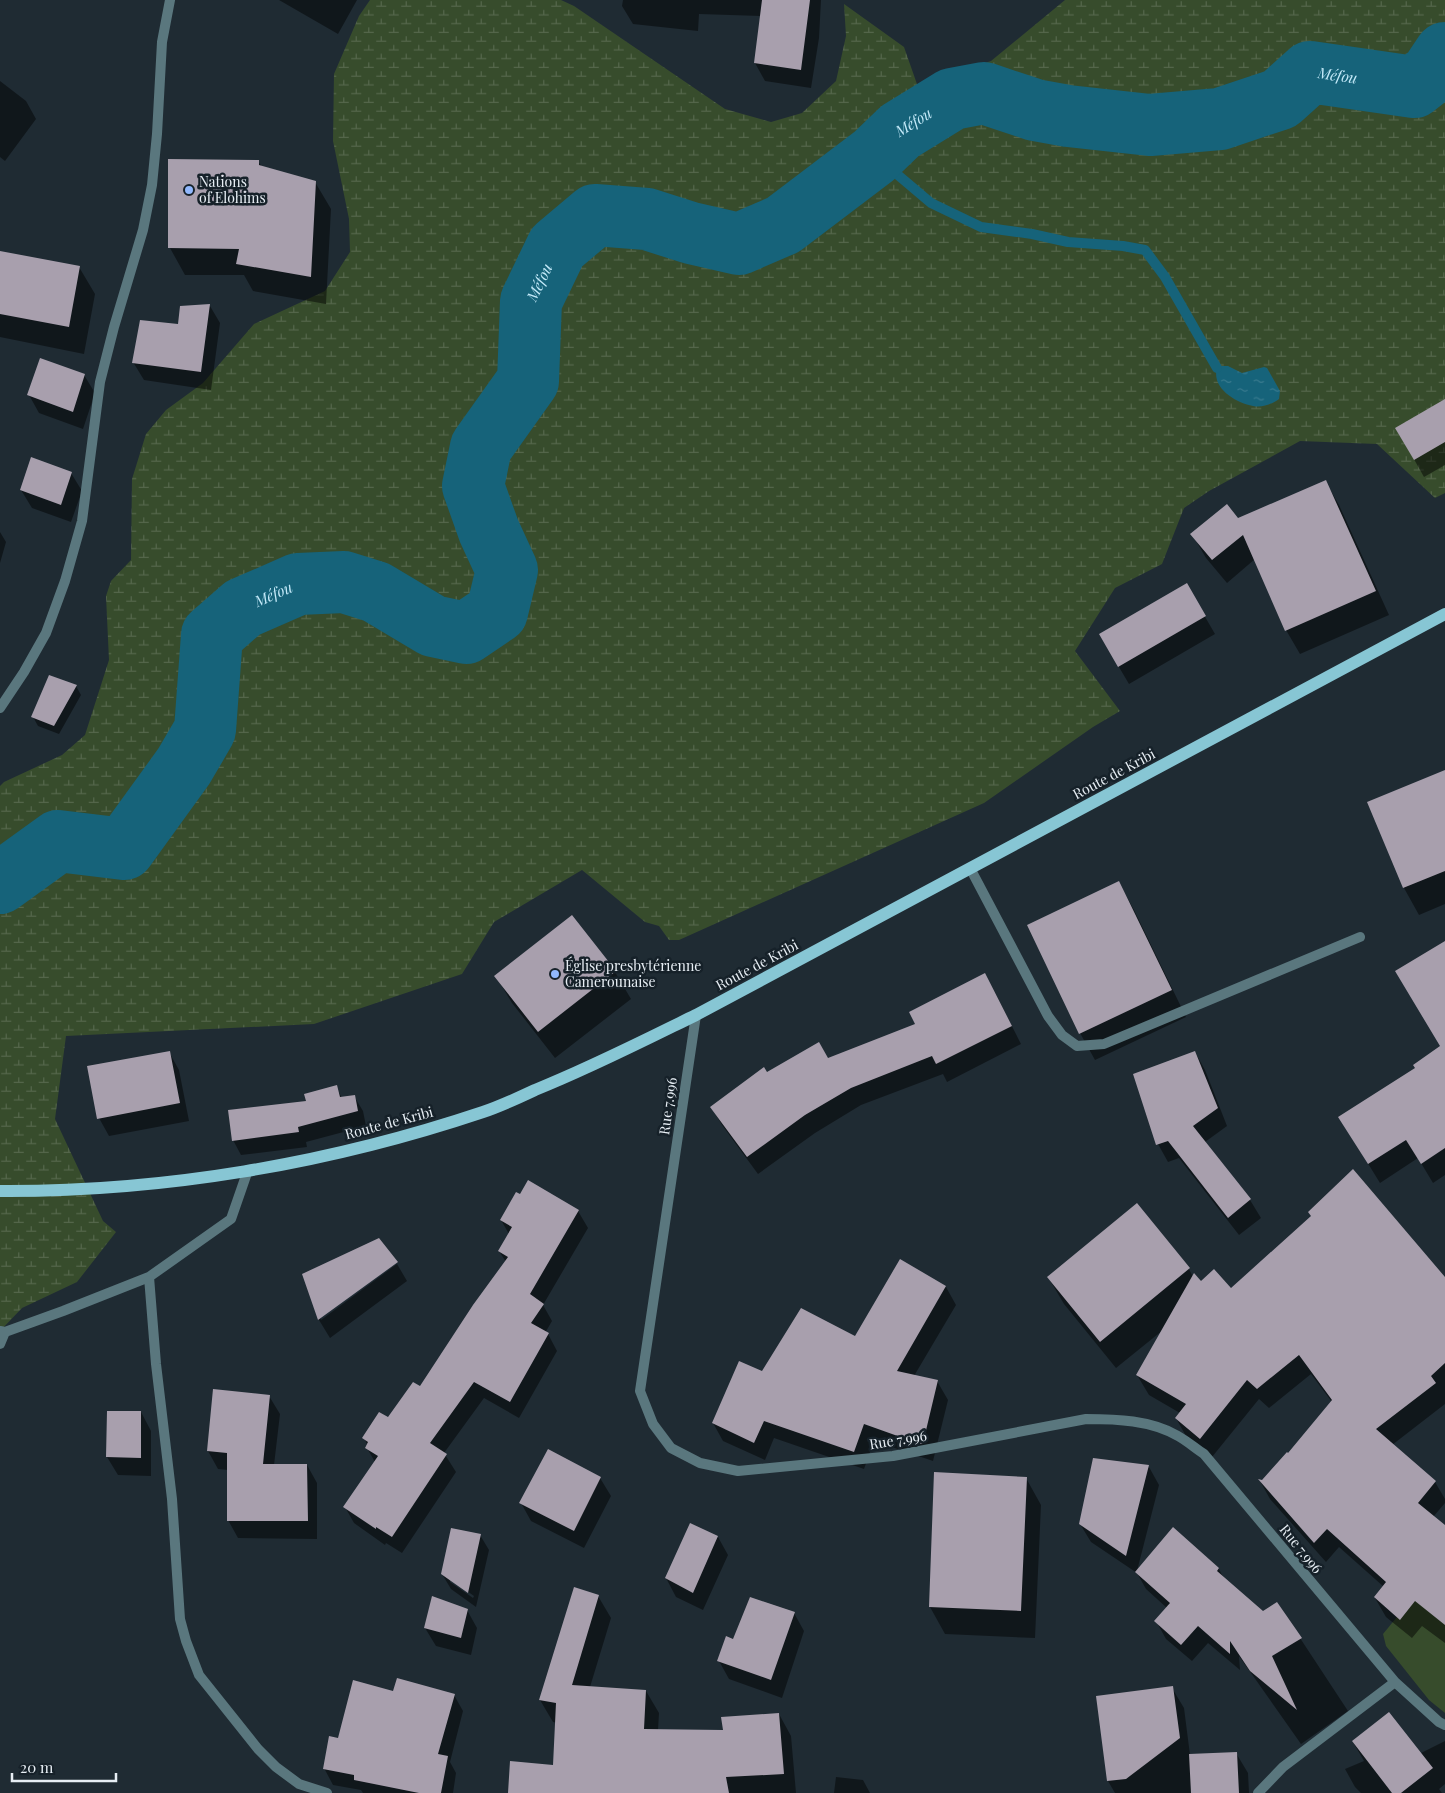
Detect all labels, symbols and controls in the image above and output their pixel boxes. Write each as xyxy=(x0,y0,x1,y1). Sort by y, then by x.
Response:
water label: Méfou xyxy=(1316,62,1359,88)
water label: Méfou xyxy=(890,103,935,141)
place label: Nations of Elohims xyxy=(199,172,266,207)
marker: Nations of Elohims xyxy=(183,184,195,196)
water label: Méfou xyxy=(521,260,557,305)
water label: Méfou xyxy=(250,577,295,611)
street label: Route de Kribi xyxy=(1069,744,1158,803)
street label: Route de Kribi xyxy=(712,935,801,994)
place label: Église presbytérienne Camerounaise xyxy=(565,956,701,991)
marker: Église presbytérienne Camerounaise xyxy=(549,968,561,980)
street label: Rue 7.996 xyxy=(654,1076,681,1136)
street label: Route de Kribi xyxy=(343,1102,435,1143)
street label: Rue 7.996 xyxy=(868,1426,928,1453)
street label: Rue 7.996 xyxy=(1276,1520,1327,1577)
scale bar xyxy=(12,1750,116,1782)
text: 20 m xyxy=(20,1757,54,1777)

